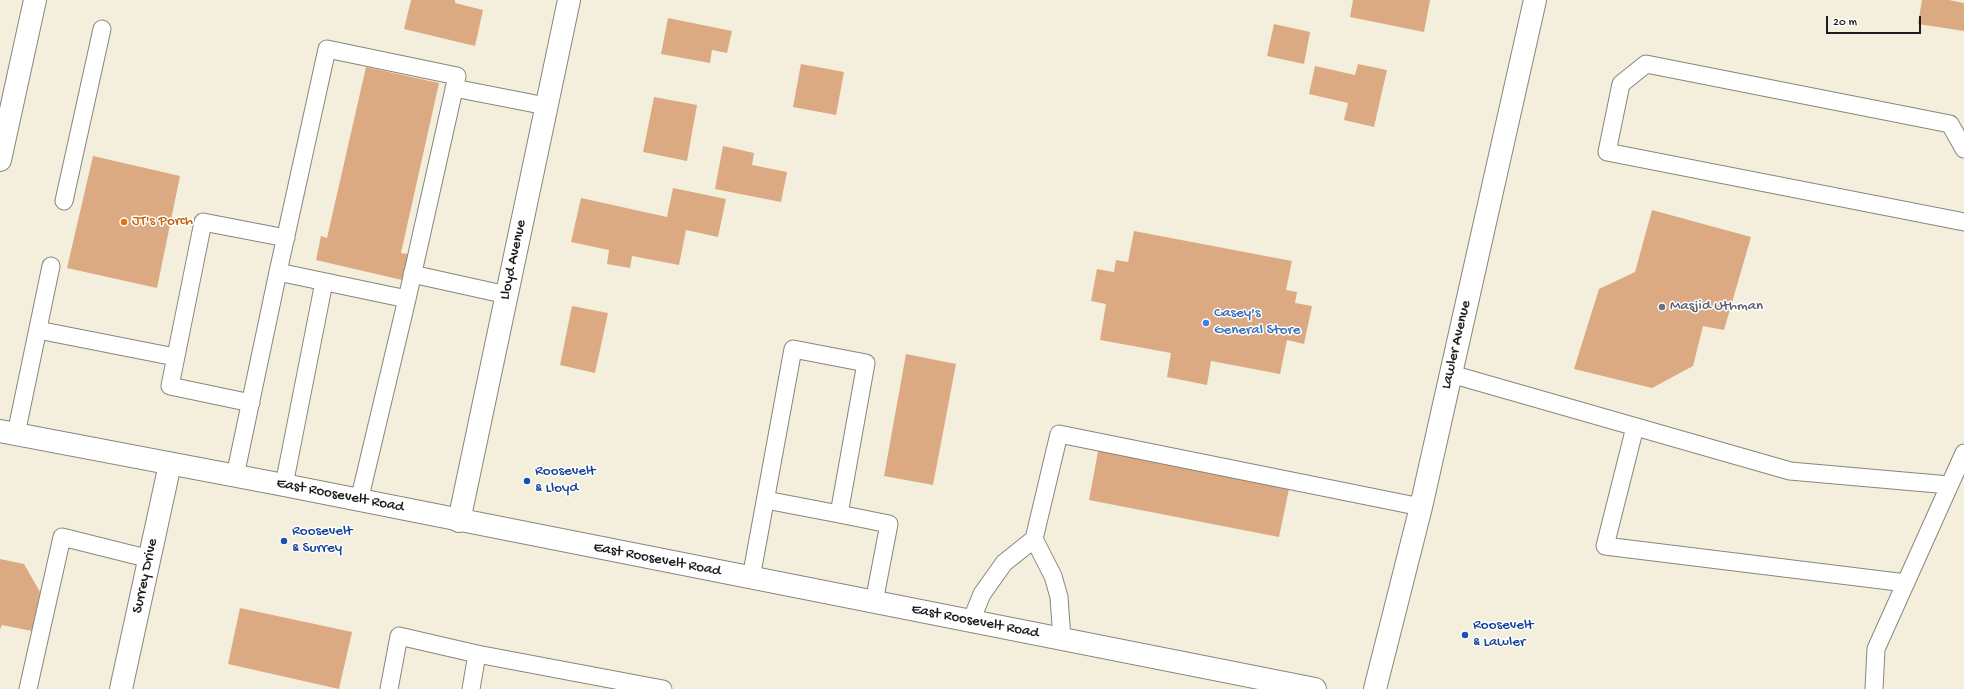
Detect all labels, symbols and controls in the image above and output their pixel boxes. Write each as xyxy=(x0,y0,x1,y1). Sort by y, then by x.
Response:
scale bar xyxy=(1828,8,1923,34)
text: 20 m xyxy=(1833,16,1857,30)
place label: JT's Porch xyxy=(132,213,193,231)
marker: JT's Porch xyxy=(119,217,129,227)
street label: Lloyd Avenue xyxy=(497,218,531,302)
place label: Masjid Uthman xyxy=(1670,298,1763,316)
street label: Lawler Avenue xyxy=(1438,299,1476,391)
marker: Masjid Uthman xyxy=(1657,302,1667,312)
place label: Casey's General Store xyxy=(1214,305,1300,340)
marker: Casey's General Store xyxy=(1201,318,1211,328)
place label: Roosevelt & Lloyd xyxy=(535,463,595,498)
street label: East Roosevelt Road xyxy=(275,475,405,517)
marker: Roosevelt & Lloyd xyxy=(522,476,532,486)
place label: Roosevelt & Surrey xyxy=(292,523,352,558)
marker: Roosevelt & Surrey xyxy=(279,536,289,546)
street label: Surrey Drive xyxy=(129,537,163,615)
street label: East Roosevelt Road xyxy=(592,539,722,581)
street label: East Roosevelt Road xyxy=(910,601,1040,643)
place label: Roosevelt & Lawler xyxy=(1473,617,1533,652)
marker: Roosevelt & Lawler xyxy=(1460,630,1470,640)

